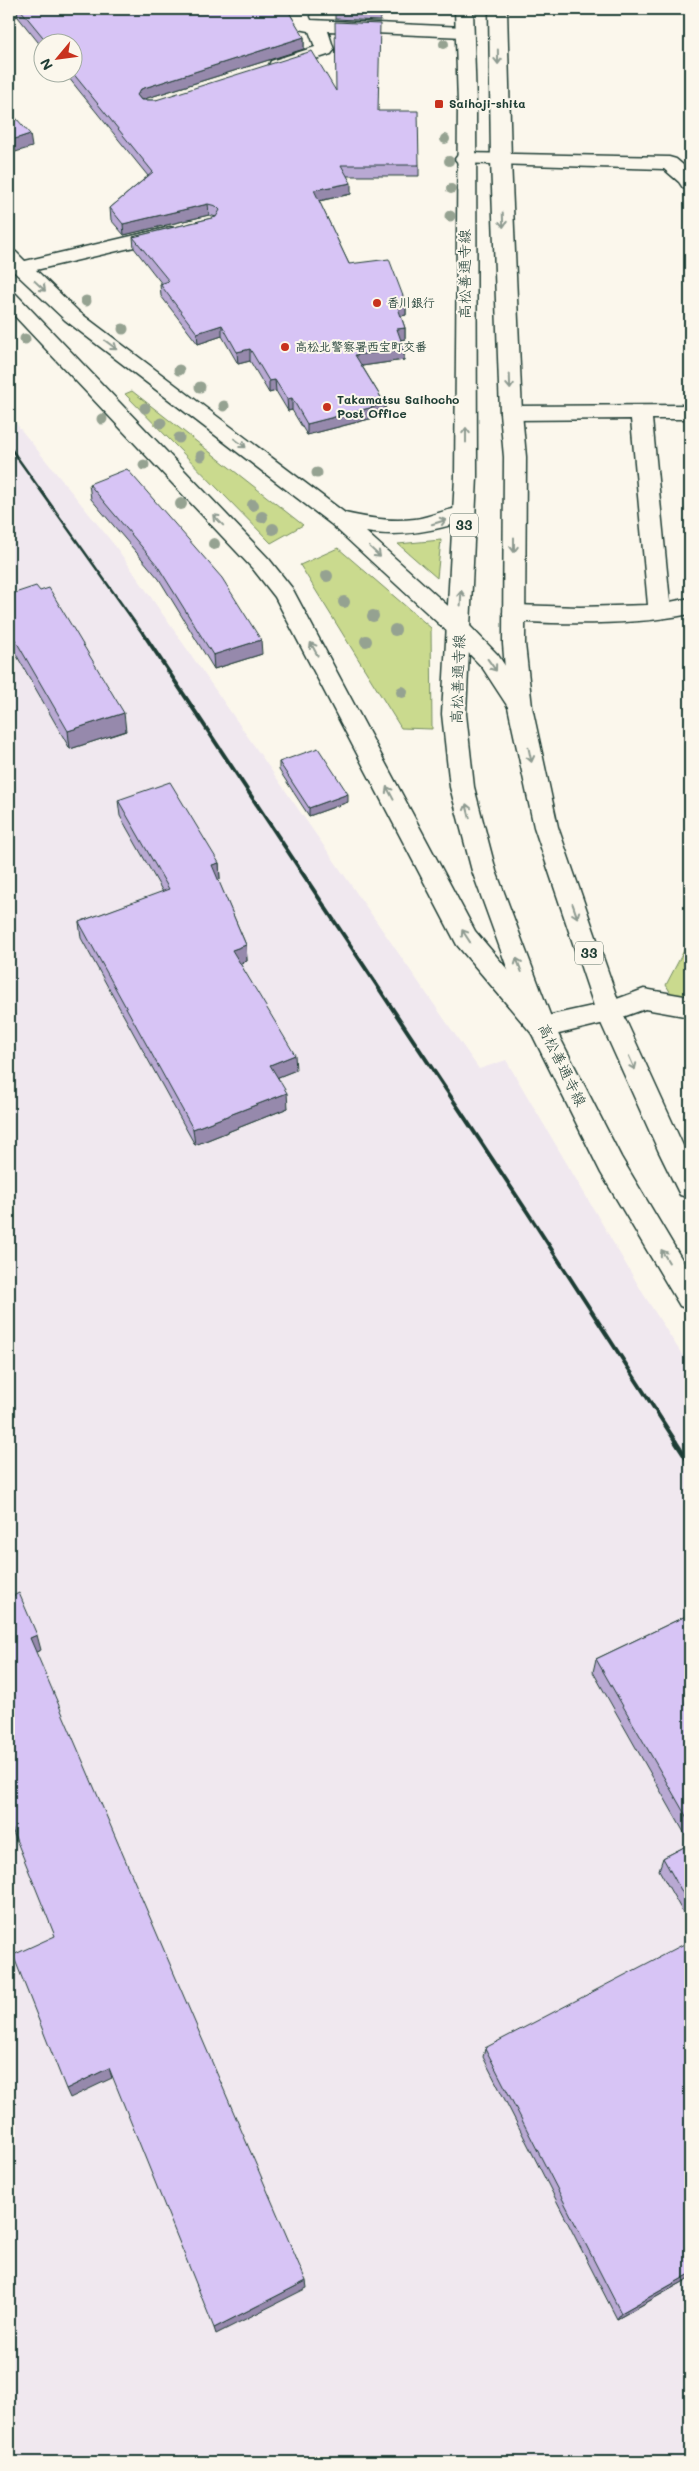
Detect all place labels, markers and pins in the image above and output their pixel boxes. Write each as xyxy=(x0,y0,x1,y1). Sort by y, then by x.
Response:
place label: Saihoji-shita xyxy=(449,95,526,111)
marker: Saihoji-shita xyxy=(433,98,445,110)
place label: 香川銀行 xyxy=(387,294,435,310)
marker: 香川銀行 xyxy=(371,297,383,309)
place label: 高松北警察署西宝町交番 xyxy=(295,338,427,354)
marker: 高松北警察署西宝町交番 xyxy=(279,341,291,353)
place label: Takamatsu Saihocho Post Office xyxy=(337,391,459,421)
marker: Takamatsu Saihocho Post Office xyxy=(321,401,333,413)

